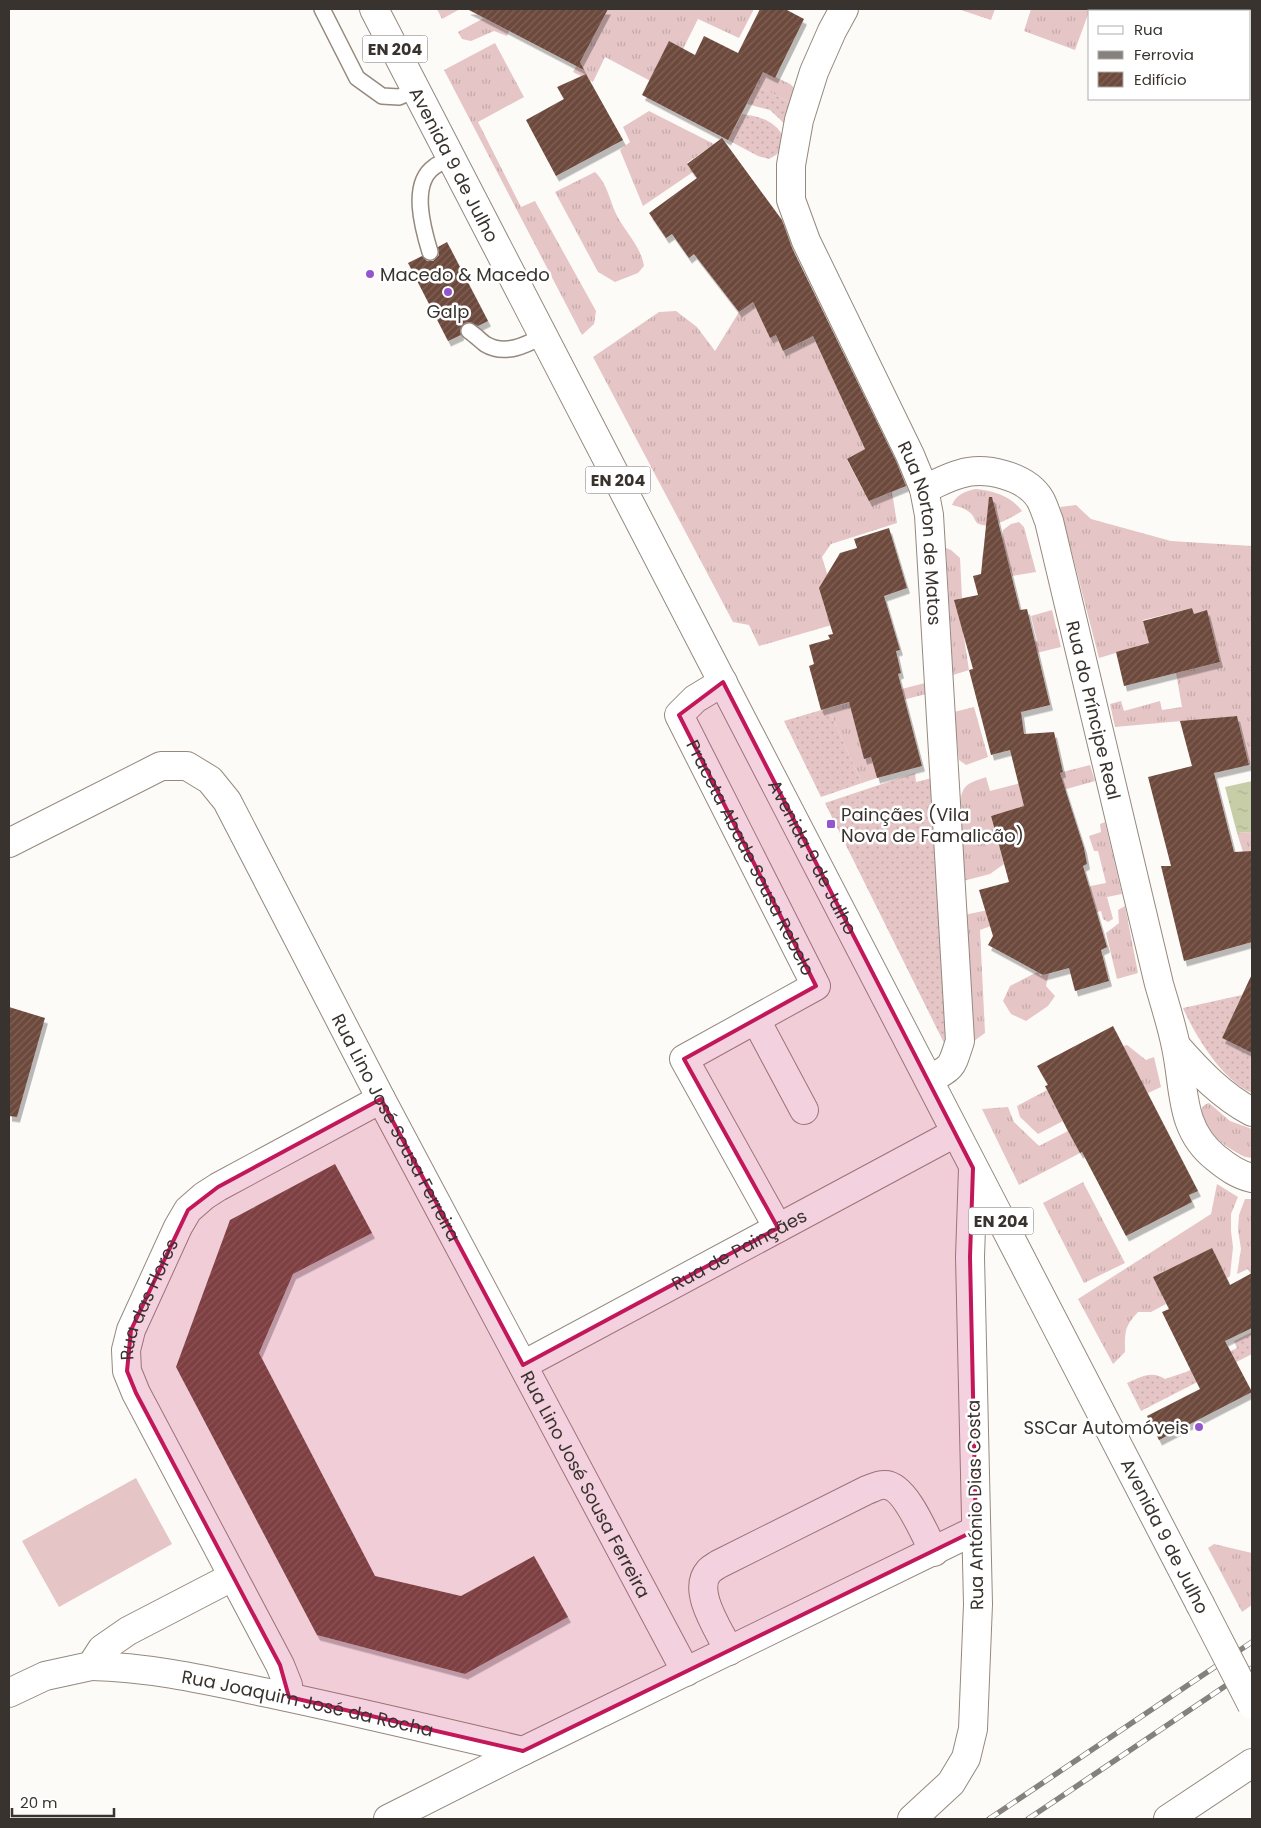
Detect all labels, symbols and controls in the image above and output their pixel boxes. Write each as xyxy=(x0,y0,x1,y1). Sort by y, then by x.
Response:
legend xyxy=(1088,10,1251,100)
text: Rua xyxy=(1134,19,1163,40)
road number: EN 204 xyxy=(362,36,428,62)
text: Ferrovia xyxy=(1134,44,1194,65)
text: Edifício xyxy=(1134,69,1187,90)
street label: Avenida 9 de Julho xyxy=(404,83,505,246)
place label: Macedo & Macedo xyxy=(380,262,550,287)
marker: Macedo & Macedo xyxy=(364,268,376,280)
marker: Galp xyxy=(442,286,454,298)
place label: Galp xyxy=(427,299,469,324)
street label: Rua Norton de Matos xyxy=(892,437,948,626)
road number: EN 204 xyxy=(586,466,650,494)
street label: Rua do Príncipe Real xyxy=(1061,618,1127,802)
street label: Praceta Abade Sousa Rebelo xyxy=(681,735,821,980)
street label: Avenida 9 de Julho xyxy=(763,775,864,939)
place label: Painçães (Vila Nova de Famalicão) xyxy=(841,802,1024,848)
marker: Painçães (Vila Nova de Famalicão) xyxy=(825,818,837,830)
street label: Rua Lino José Sousa Ferreira xyxy=(326,1009,467,1246)
street label: Rua de Painçães xyxy=(667,1203,811,1296)
road number: EN 204 xyxy=(968,1208,1034,1234)
street label: Rua das Flores xyxy=(113,1234,184,1361)
street label: Rua Lino José Sousa Ferreira xyxy=(515,1366,657,1602)
street label: Rua António Dias Costa xyxy=(961,1400,989,1610)
place label: SSCar Automóveis xyxy=(1023,1415,1189,1440)
marker: SSCar Automóveis xyxy=(1193,1421,1205,1433)
street label: Avenida 9 de Julho xyxy=(1115,1454,1215,1618)
street label: Rua Joaquim José da Rocha xyxy=(180,1663,436,1742)
scale bar xyxy=(12,1786,115,1818)
text: 20 m xyxy=(20,1792,58,1813)

